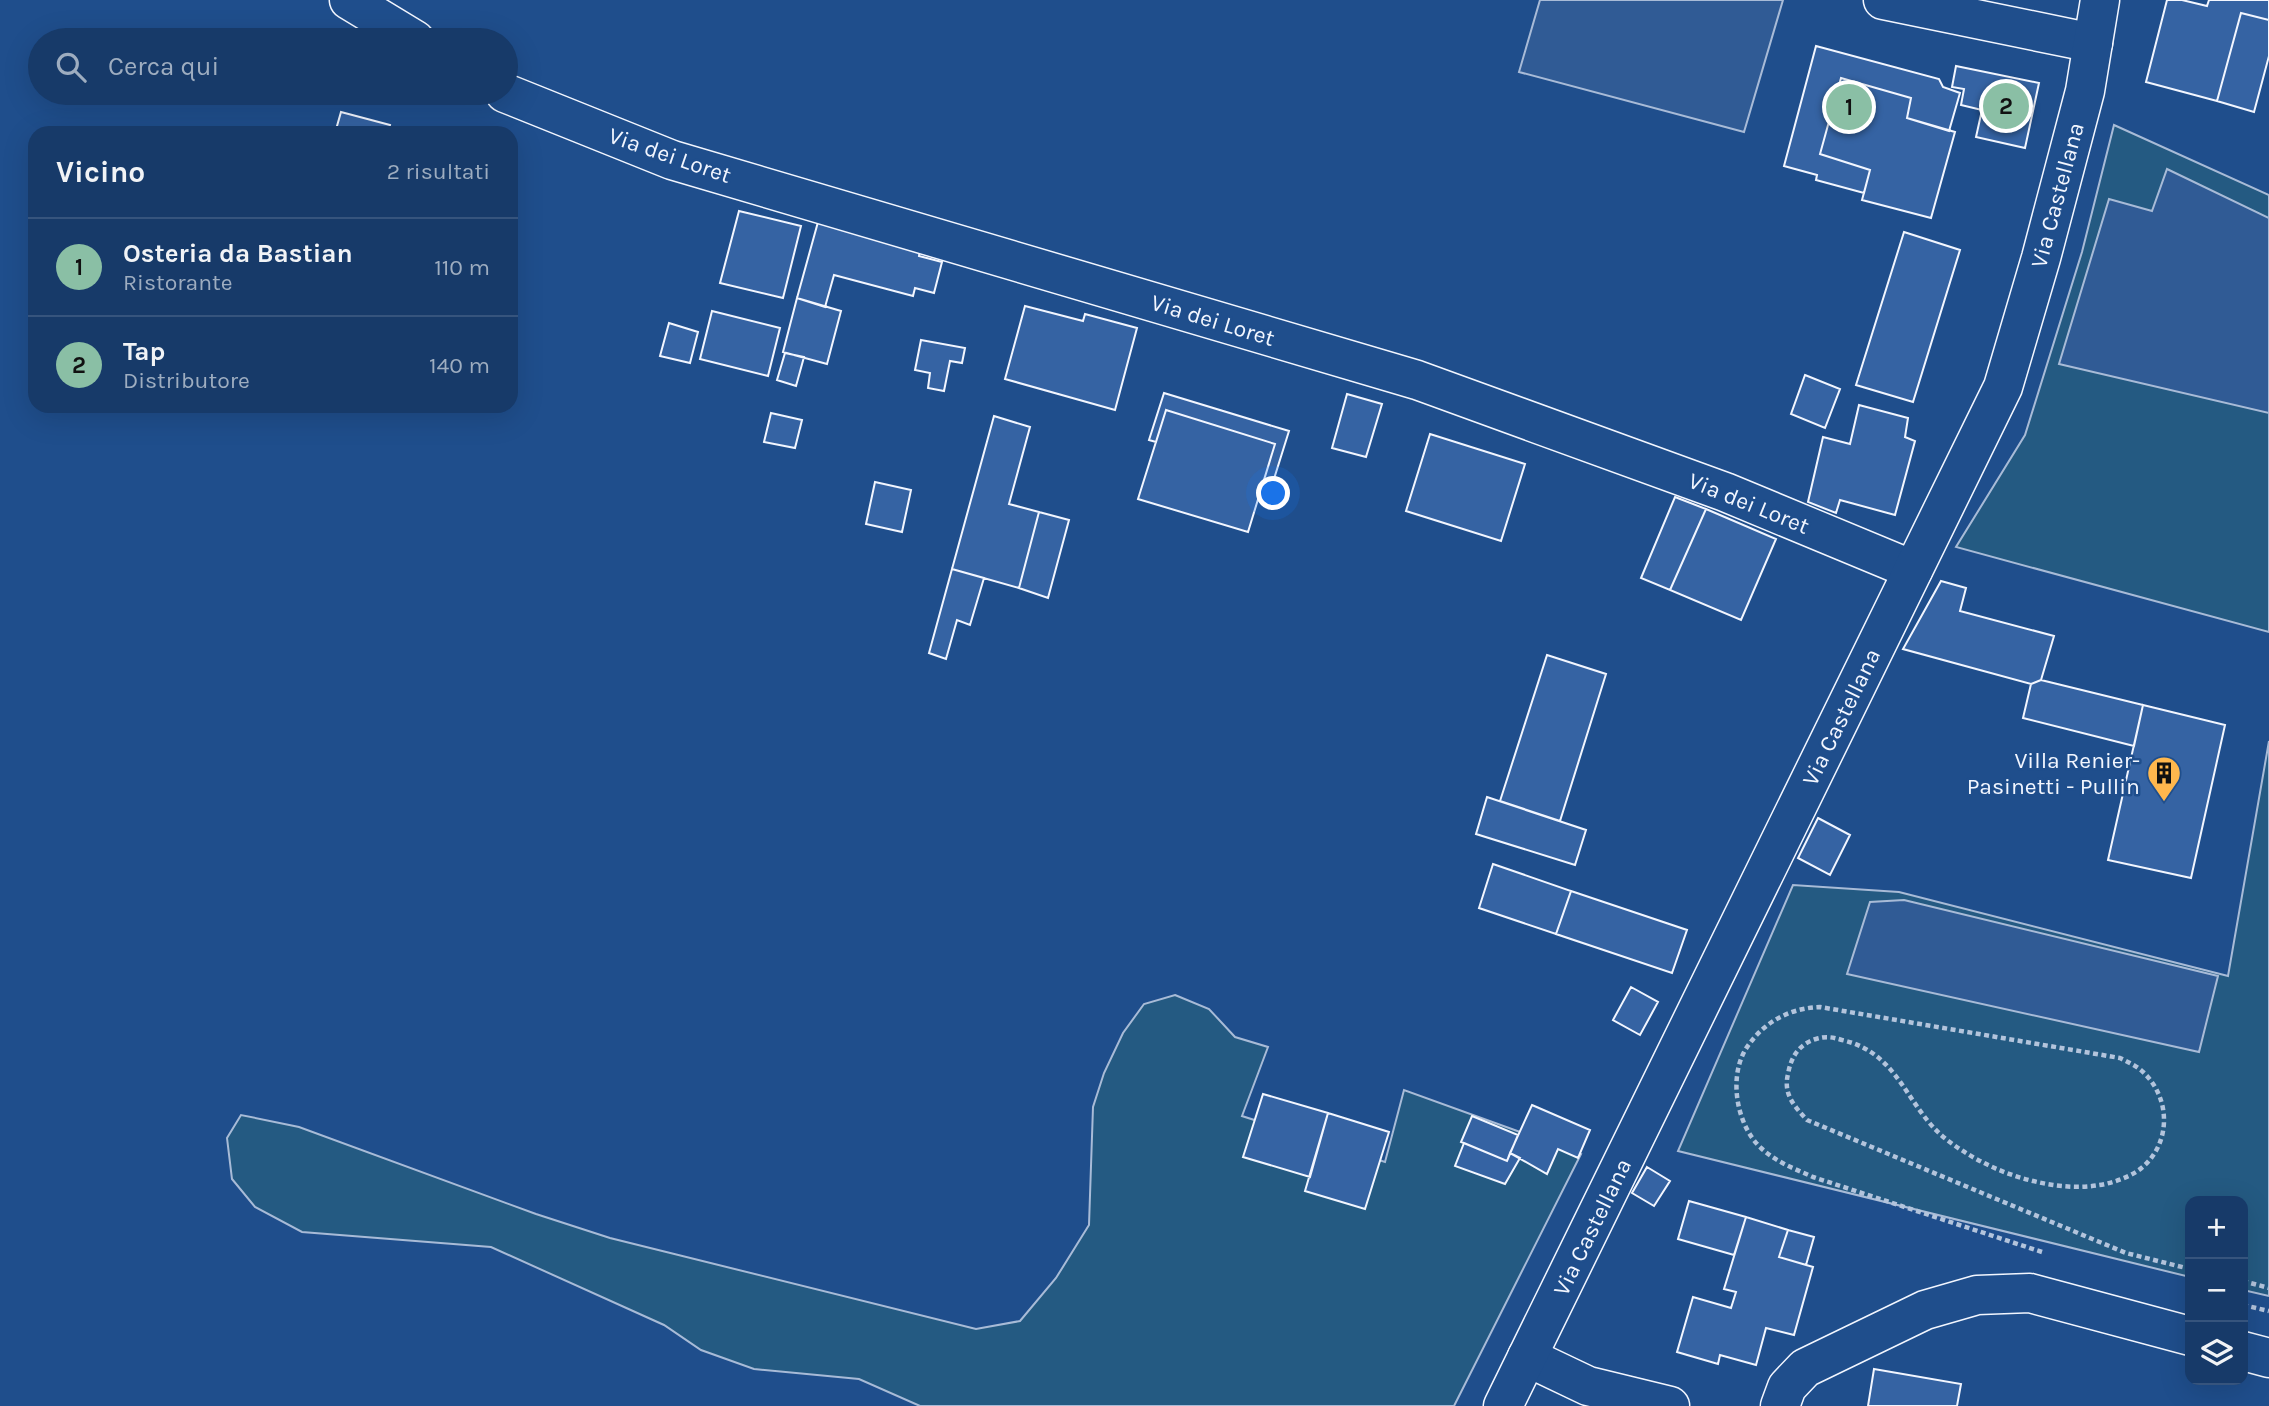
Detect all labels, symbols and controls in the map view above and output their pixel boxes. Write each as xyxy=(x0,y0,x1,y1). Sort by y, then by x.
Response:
search box xyxy=(28,28,518,105)
icon: search xyxy=(52,48,90,86)
text: Cerca qui xyxy=(108,51,219,82)
pin: 2 xyxy=(1983,80,2029,132)
pin: 1 xyxy=(1826,81,1872,133)
street label: Via Castellana xyxy=(2025,120,2090,271)
street label: Via dei Loret xyxy=(605,122,735,189)
text: Vicino xyxy=(56,154,145,190)
text: 2 risultati xyxy=(387,158,490,185)
text: Osteria da Bastian xyxy=(123,238,353,269)
text: 1 xyxy=(75,254,83,281)
text: 110 m xyxy=(434,254,490,281)
text: Ristorante xyxy=(123,269,233,296)
street label: Via dei Loret xyxy=(1148,289,1278,352)
text: Tap xyxy=(123,336,165,367)
text: 2 xyxy=(72,352,86,379)
text: 140 m xyxy=(429,352,490,379)
text: Distributore xyxy=(123,367,250,394)
street label: Via dei Loret xyxy=(1685,467,1813,540)
your location xyxy=(1256,476,1290,510)
street label: Via Castellana xyxy=(1797,644,1886,790)
place label: Villa Renier- Pasinetti - Pullin xyxy=(1967,747,2140,800)
building icon: Villa Renier- Pasinetti - Pullin xyxy=(2145,754,2183,803)
street label: Via Castellana xyxy=(1548,1154,1637,1300)
map controls xyxy=(2185,1196,2248,1385)
button: + xyxy=(2185,1196,2248,1259)
button: − xyxy=(2185,1259,2248,1322)
button: layers xyxy=(2185,1322,2248,1385)

